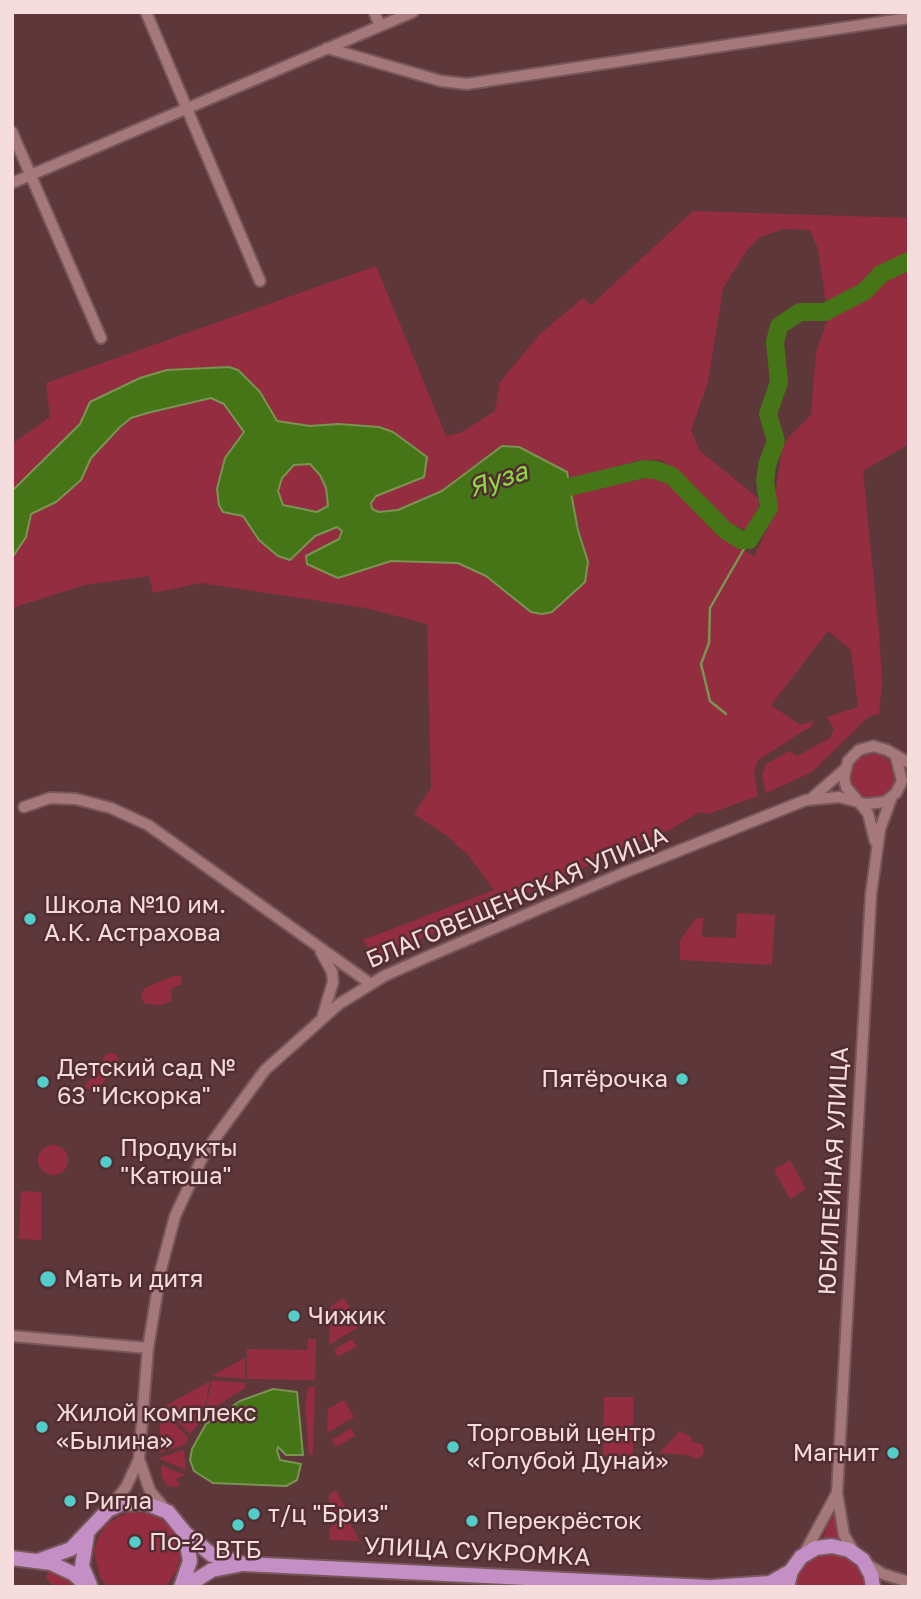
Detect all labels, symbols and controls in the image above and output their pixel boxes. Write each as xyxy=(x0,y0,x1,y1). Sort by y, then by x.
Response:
water label: Яуза xyxy=(465,456,531,504)
street label: БЛАГОВЕЩЕНСКАЯ УЛИЦА xyxy=(362,821,672,975)
place label: Школа №10 им. А.К. Астрахова xyxy=(44,891,226,947)
marker: Школа №10 им. А.К. Астрахова xyxy=(22,911,38,927)
street label: ЮБИЛЕЙНАЯ УЛИЦА xyxy=(813,1046,855,1296)
place label: Детский сад № 63 "Искорка" xyxy=(57,1054,235,1110)
place label: Пятёрочка xyxy=(541,1065,668,1093)
marker: Пятёрочка xyxy=(674,1071,690,1087)
marker: Детский сад № 63 "Искорка" xyxy=(35,1074,51,1090)
place label: Продукты "Катюша" xyxy=(120,1134,238,1190)
marker: Продукты "Катюша" xyxy=(98,1154,114,1170)
place label: Мать и дитя xyxy=(64,1265,203,1293)
marker: Мать и дитя xyxy=(38,1269,58,1289)
place label: Чижик xyxy=(308,1302,386,1330)
marker: Чижик xyxy=(286,1308,302,1324)
place label: Жилой комплекс «Былина» xyxy=(56,1399,257,1455)
marker: Жилой комплекс «Былина» xyxy=(34,1419,50,1435)
place label: Торговый центр «Голубой Дунай» xyxy=(467,1419,668,1475)
marker: Торговый центр «Голубой Дунай» xyxy=(445,1439,461,1455)
place label: Магнит xyxy=(793,1439,879,1467)
marker: Магнит xyxy=(885,1445,901,1461)
place label: Ригла xyxy=(84,1487,152,1515)
marker: Ригла xyxy=(62,1493,78,1509)
place label: т/ц "Бриз" xyxy=(268,1500,389,1528)
marker: т/ц "Бриз" xyxy=(246,1506,262,1522)
place label: Перекрёсток xyxy=(486,1507,642,1535)
marker: Перекрёсток xyxy=(464,1513,480,1529)
marker: ВТБ xyxy=(230,1517,246,1533)
place label: По-2 xyxy=(149,1528,204,1556)
street label: УЛИЦА СУКРОМКА xyxy=(363,1532,591,1572)
marker: По-2 xyxy=(127,1534,143,1550)
place label: ВТБ xyxy=(215,1536,261,1564)

